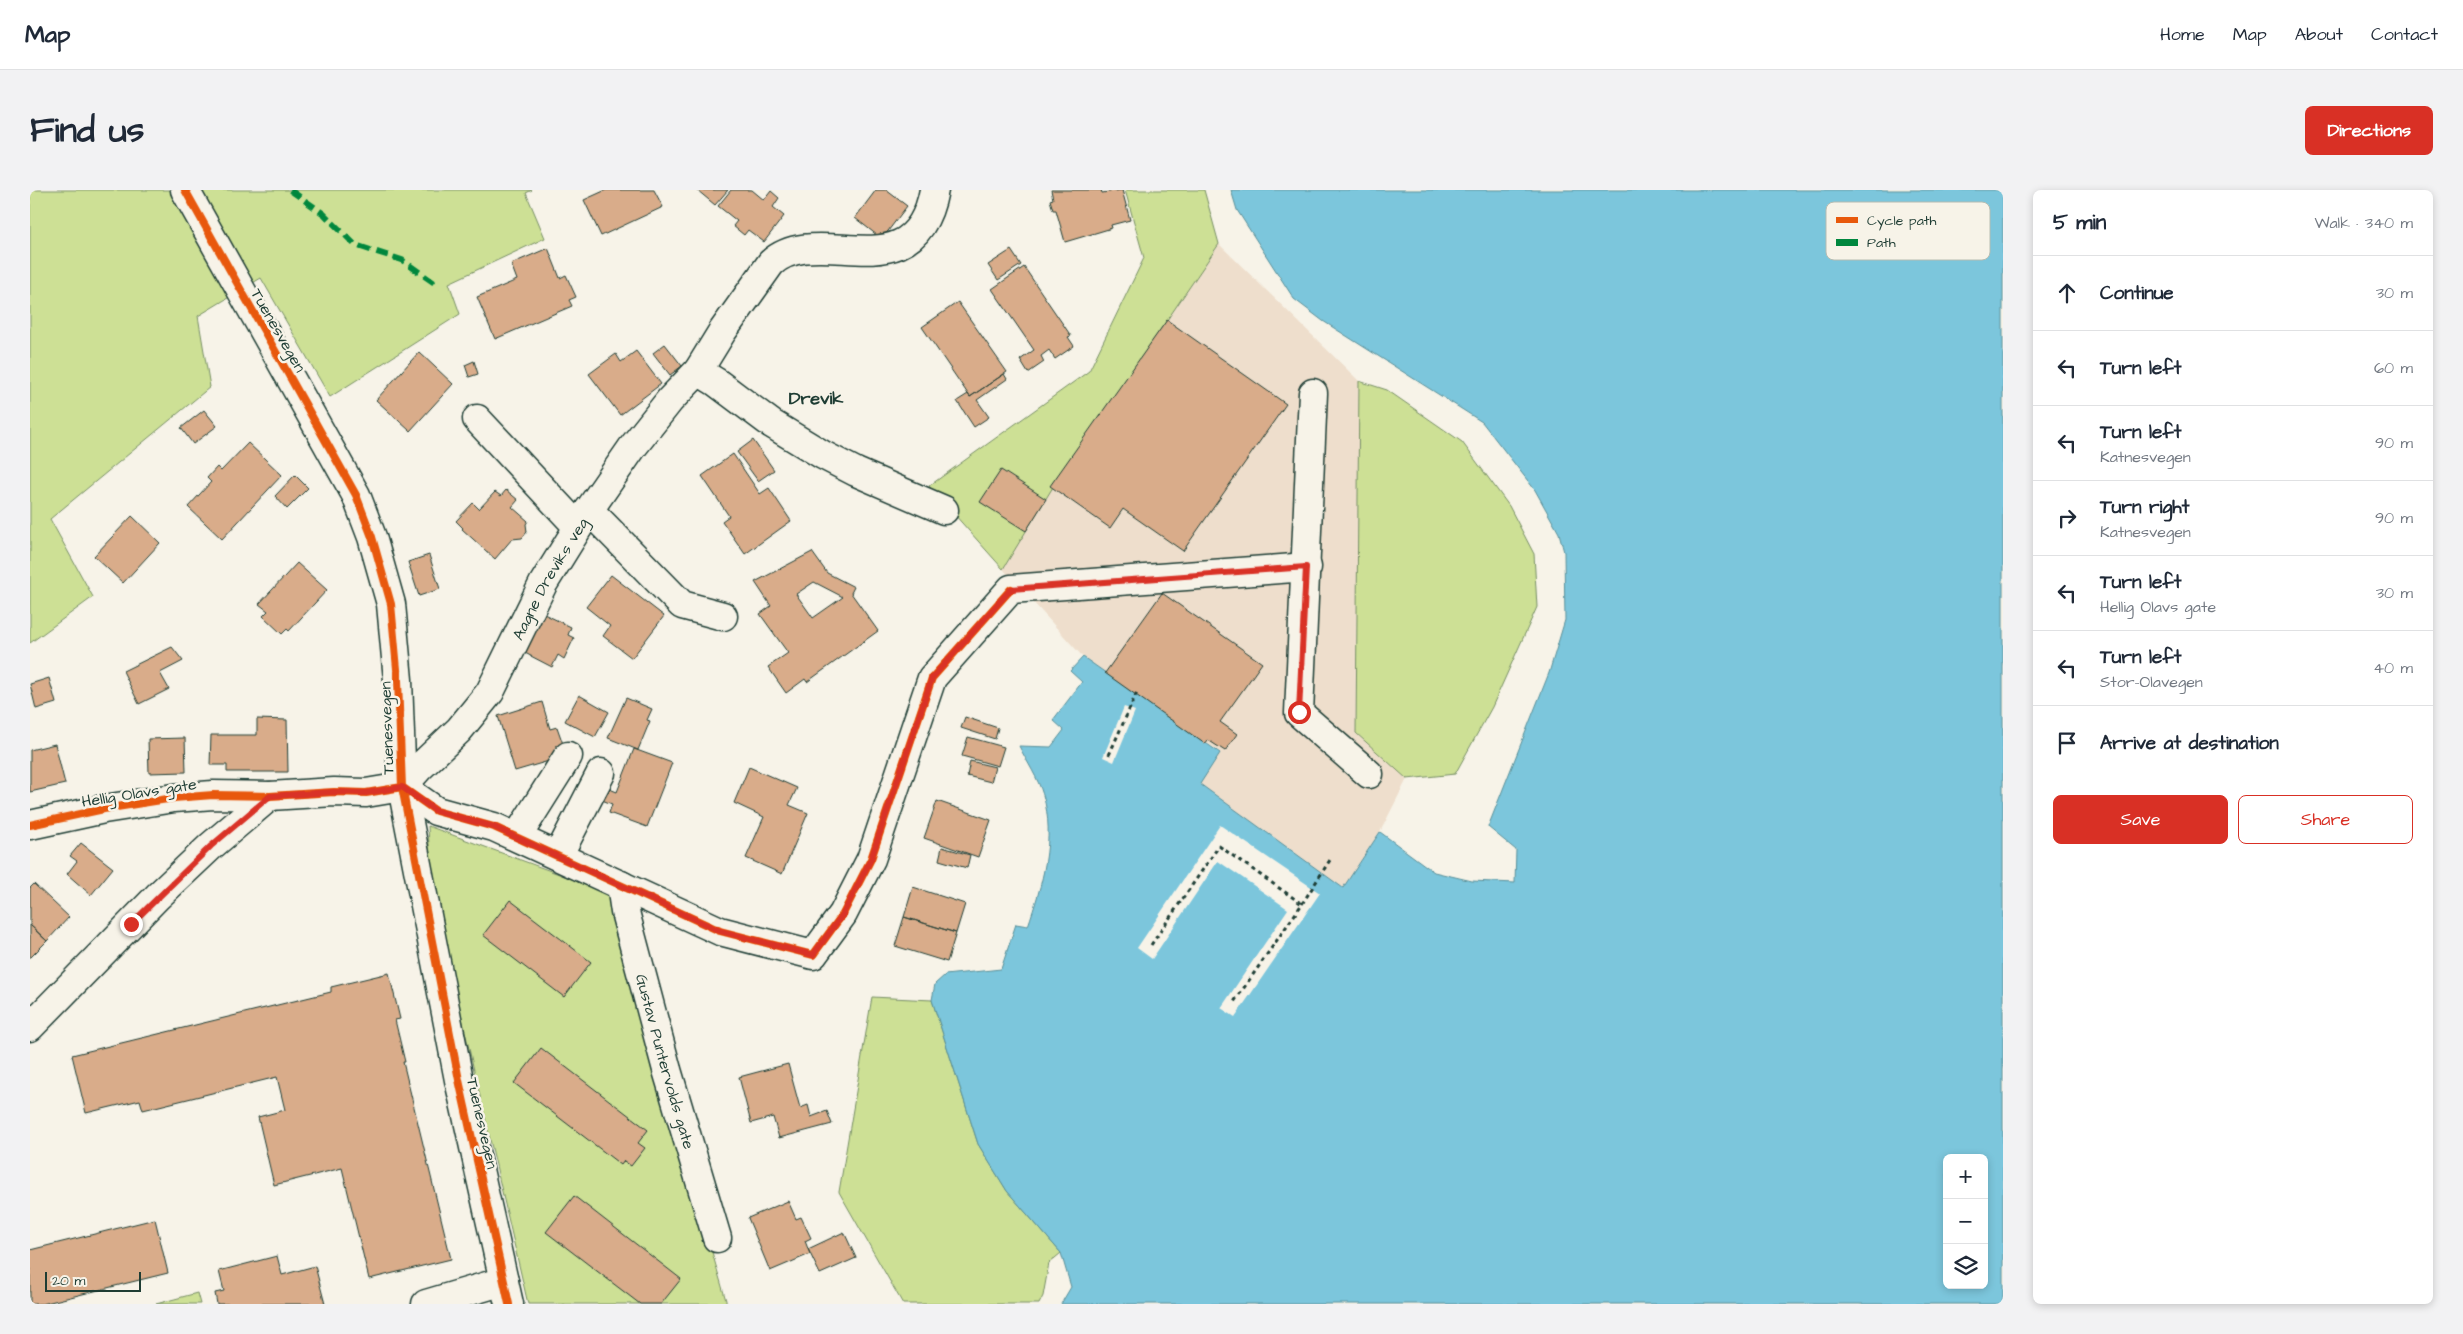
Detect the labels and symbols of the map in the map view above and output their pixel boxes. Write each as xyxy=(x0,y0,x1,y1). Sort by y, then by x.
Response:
legend xyxy=(1826,202,1990,260)
text: Cycle path xyxy=(1867,211,1936,231)
text: Path xyxy=(1867,233,1896,253)
street label: Tuenesvegen xyxy=(244,285,311,377)
district label: Drevik xyxy=(789,386,844,411)
street label: Aagne Dreviks veg xyxy=(507,513,595,644)
street label: Tuenesvegen xyxy=(374,681,401,775)
route start xyxy=(1288,701,1311,724)
street label: Hellig Olavs gate xyxy=(80,773,199,814)
route end xyxy=(120,913,143,936)
street label: Gustav Puntervolds gate xyxy=(630,972,700,1152)
street label: Tuenesvegen xyxy=(460,1075,503,1171)
scale bar xyxy=(45,1269,141,1292)

